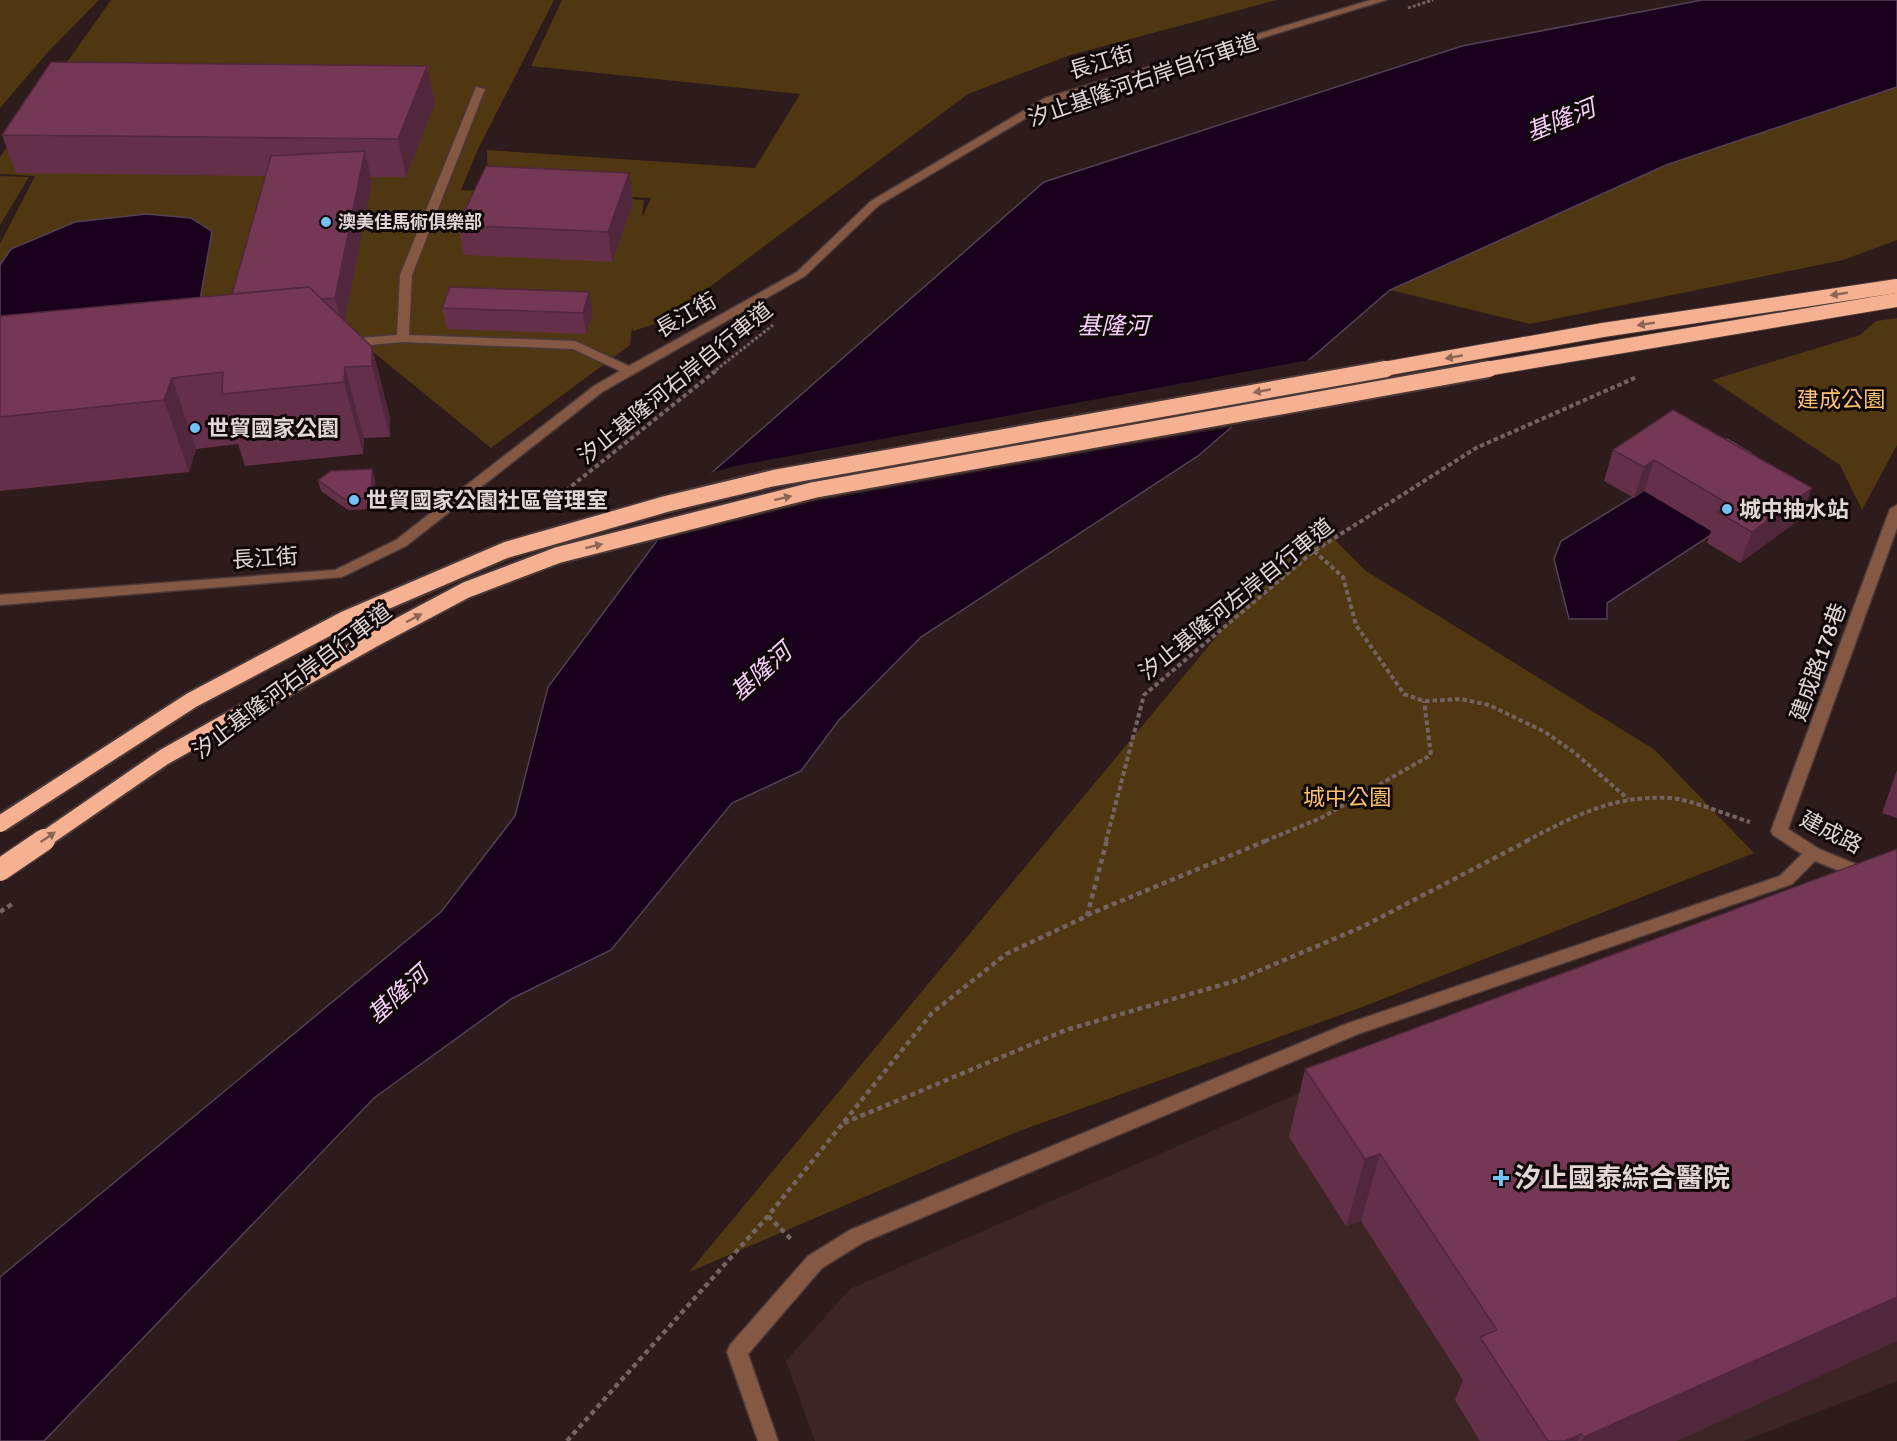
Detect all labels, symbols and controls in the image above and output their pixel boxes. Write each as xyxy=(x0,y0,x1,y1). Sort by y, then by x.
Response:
street label: 汐止基隆河右岸自行車道 xyxy=(1024,28,1262,132)
street label: 長江街 xyxy=(1065,39,1137,85)
water label: 基隆河 xyxy=(1522,91,1604,147)
place label: 澳美佳馬術俱樂部 xyxy=(338,211,482,233)
marker: 澳美佳馬術俱樂部 xyxy=(319,215,333,229)
street label: 長江街 xyxy=(651,287,721,343)
one-way arrow xyxy=(1830,290,1849,299)
street label: 汐止基隆河右岸自行車道 xyxy=(572,296,778,470)
water label: 基隆河 xyxy=(1077,311,1153,341)
one-way arrow xyxy=(1637,319,1656,328)
one-way arrow xyxy=(1445,353,1464,362)
park label: 建成公園 xyxy=(1797,386,1885,413)
one-way arrow xyxy=(1253,387,1272,396)
place label: 世貿國家公園 xyxy=(207,415,339,442)
marker: 世貿國家公園 xyxy=(188,421,202,435)
place label: 世貿國家公園社區管理室 xyxy=(366,487,608,514)
marker: 世貿國家公園社區管理室 xyxy=(347,493,361,507)
one-way arrow xyxy=(774,493,792,502)
place label: 城中抽水站 xyxy=(1739,496,1849,523)
marker: 城中抽水站 xyxy=(1720,502,1734,516)
street label: 汐止基隆河左岸自行車道 xyxy=(1133,512,1339,686)
one-way arrow xyxy=(585,540,603,550)
street label: 長江街 xyxy=(231,542,299,574)
street label: 汐止基隆河右岸自行車道 xyxy=(187,597,397,765)
street label: 建成路178巷 xyxy=(1784,599,1852,725)
one-way arrow xyxy=(405,613,422,623)
water label: 基隆河 xyxy=(724,634,801,707)
park label: 城中公園 xyxy=(1303,784,1391,811)
street label: 建成路 xyxy=(1795,805,1867,859)
one-way arrow xyxy=(40,831,56,843)
water label: 基隆河 xyxy=(361,957,438,1030)
place label: 汐止國泰綜合醫院 xyxy=(1514,1162,1730,1195)
marker: 汐止國泰綜合醫院 xyxy=(1492,1169,1510,1187)

